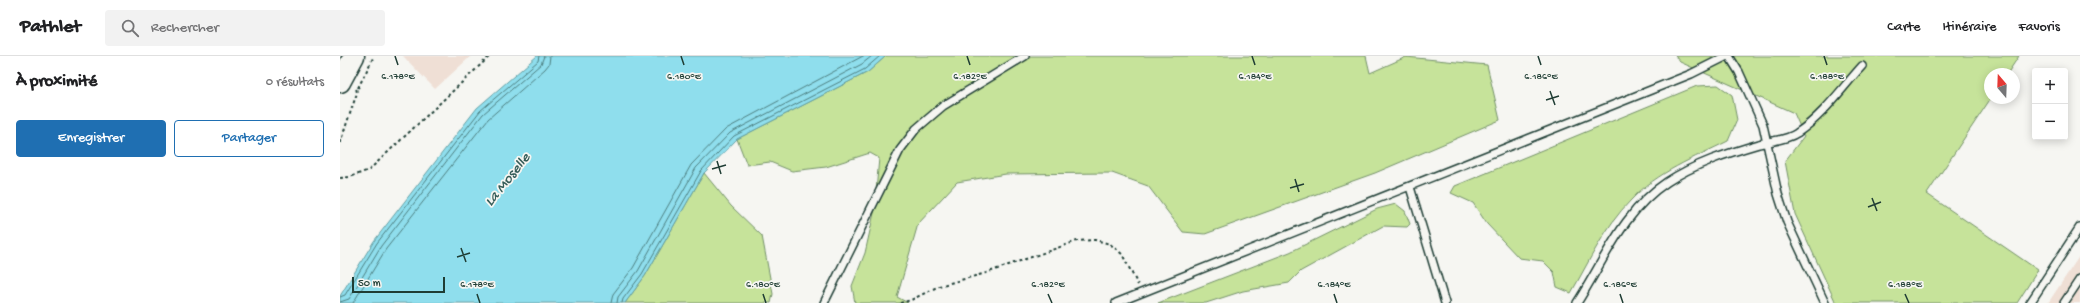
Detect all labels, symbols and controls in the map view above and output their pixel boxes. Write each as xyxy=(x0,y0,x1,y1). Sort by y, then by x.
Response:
search box xyxy=(105,10,385,46)
text: Pathlet xyxy=(20,16,81,39)
icon: search xyxy=(119,17,141,39)
text: Rechercher xyxy=(151,19,219,37)
text: Carte xyxy=(1887,19,1921,36)
text: Itinéraire xyxy=(1943,19,1996,36)
text: Favoris xyxy=(2018,19,2060,36)
north arrow xyxy=(1984,68,2020,104)
map controls xyxy=(2032,68,2068,140)
button: + xyxy=(2032,68,2068,104)
text: 6.178°E xyxy=(381,71,416,83)
text: 6.180°E xyxy=(667,71,702,83)
text: 6.182°E xyxy=(953,71,987,83)
text: 6.184°E xyxy=(1238,71,1272,83)
text: 6.186°E xyxy=(1524,71,1559,83)
text: 6.188°E xyxy=(1810,71,1845,83)
text: À proximité xyxy=(16,72,97,92)
text: 0 résultats xyxy=(266,75,324,90)
button: − xyxy=(2032,104,2068,140)
button: Enregistrer xyxy=(16,120,166,157)
button: Partager xyxy=(174,120,324,157)
water label: La Moselle xyxy=(481,149,536,210)
scale bar xyxy=(352,275,445,294)
text: 50 m xyxy=(358,278,380,290)
text: 6.178°E xyxy=(460,279,495,291)
text: 6.180°E xyxy=(746,279,781,291)
text: 6.182°E xyxy=(1031,279,1065,291)
text: 6.184°E xyxy=(1317,279,1351,291)
text: 6.186°E xyxy=(1603,279,1638,291)
text: 6.188°E xyxy=(1888,279,1923,291)

